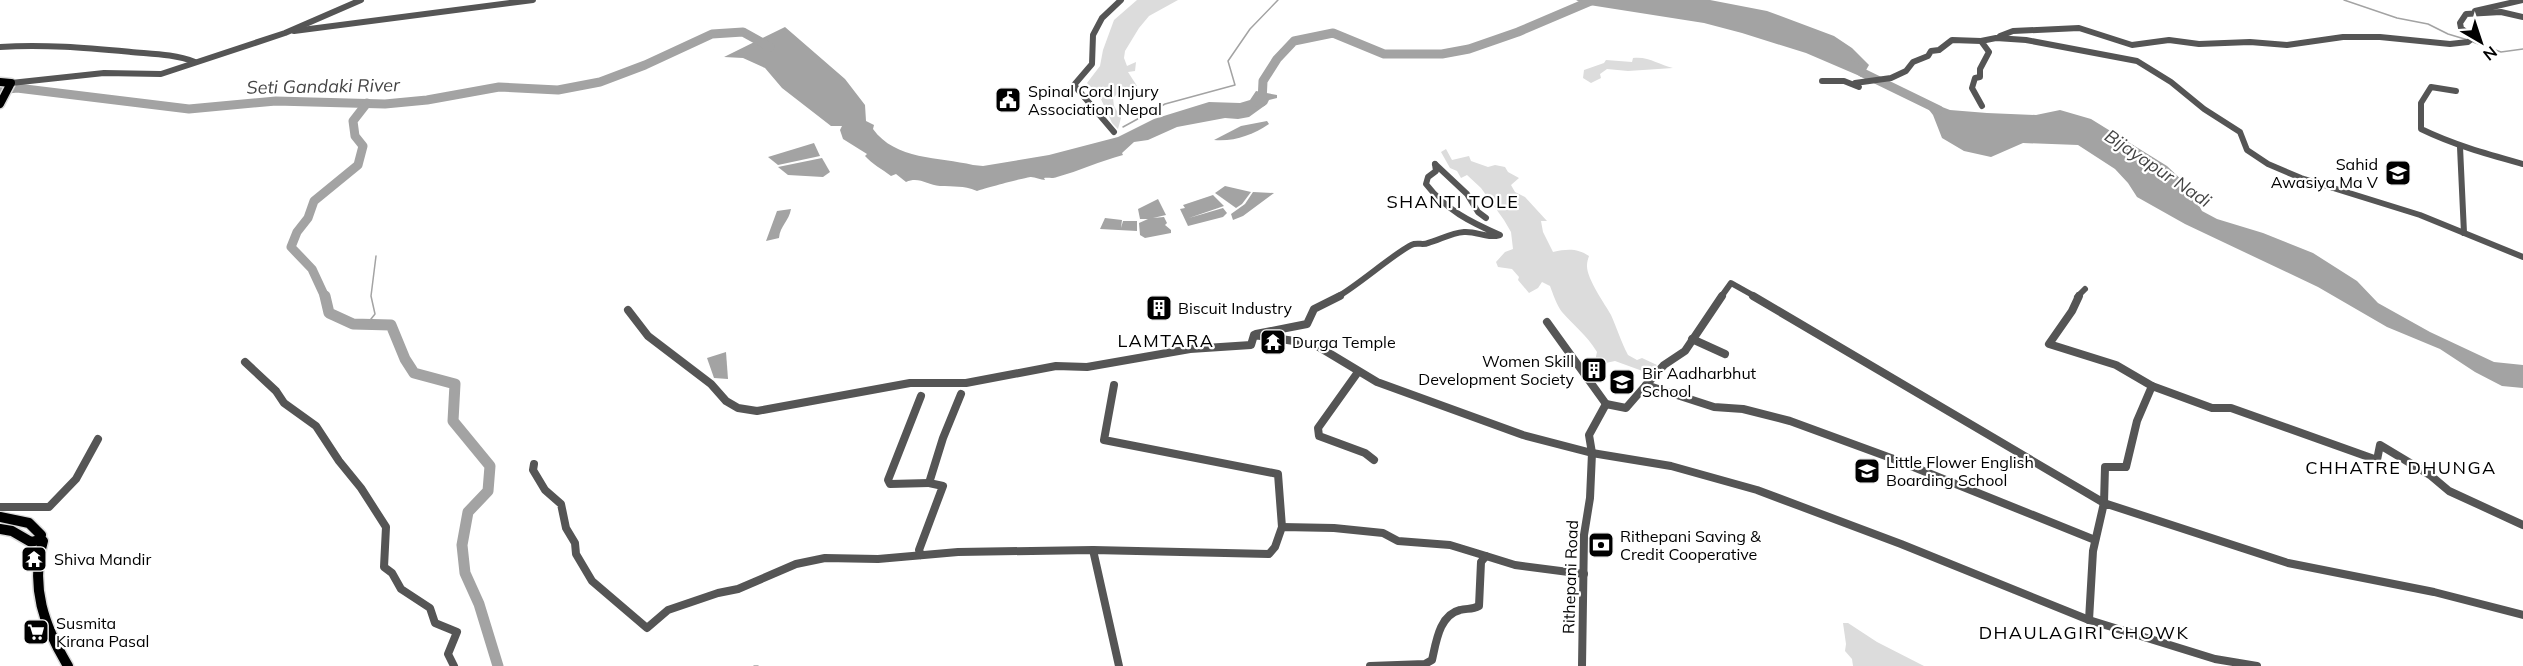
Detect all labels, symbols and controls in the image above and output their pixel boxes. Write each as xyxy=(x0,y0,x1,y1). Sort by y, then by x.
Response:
north arrow xyxy=(2451,12,2511,72)
text: N xyxy=(2479,42,2501,65)
water label: Seti Gandaki River xyxy=(246,73,401,99)
place label: Spinal Cord Injury Association Nepal xyxy=(1028,81,1162,119)
public building icon: Spinal Cord Injury Association Nepal xyxy=(993,85,1023,115)
water label: Bijayapur Nadi xyxy=(2100,124,2216,212)
place label: Sahid Awasiya Ma V xyxy=(2271,154,2379,192)
school or university icon: Sahid Awasiya Ma V xyxy=(2383,158,2413,188)
district label: SHANTI TOLE xyxy=(1387,190,1519,213)
building icon: Biscuit Industry xyxy=(1144,293,1174,323)
place label: Biscuit Industry xyxy=(1178,298,1292,318)
temple icon: Durga Temple xyxy=(1258,327,1288,357)
district label: LAMTARA xyxy=(1118,329,1214,352)
place label: Durga Temple xyxy=(1292,332,1396,352)
place label: Women Skill Development Society xyxy=(1418,351,1575,389)
building icon: Women Skill Development Society xyxy=(1579,355,1609,385)
place label: Bir Aadharbhut School xyxy=(1642,363,1757,401)
school or university icon: Bir Aadharbhut School xyxy=(1607,367,1637,397)
place label: Little Flower English Boarding School xyxy=(1886,452,2034,490)
school or university icon: Little Flower English Boarding School xyxy=(1852,456,1882,486)
district label: CHHATRE DHUNGA xyxy=(2305,456,2497,479)
street label: Rithepani Road xyxy=(1558,520,1582,634)
place label: Rithepani Saving & Credit Cooperative xyxy=(1620,526,1761,564)
bank icon: Rithepani Saving & Credit Cooperative xyxy=(1586,530,1616,560)
temple icon: Shiva Mandir xyxy=(19,544,49,574)
place label: Shiva Mandir xyxy=(54,549,151,569)
place label: Susmita Kirana Pasal xyxy=(56,613,149,651)
supermarket icon: Susmita Kirana Pasal xyxy=(21,617,51,647)
district label: DHAULAGIRI CHOWK xyxy=(1979,621,2189,644)

